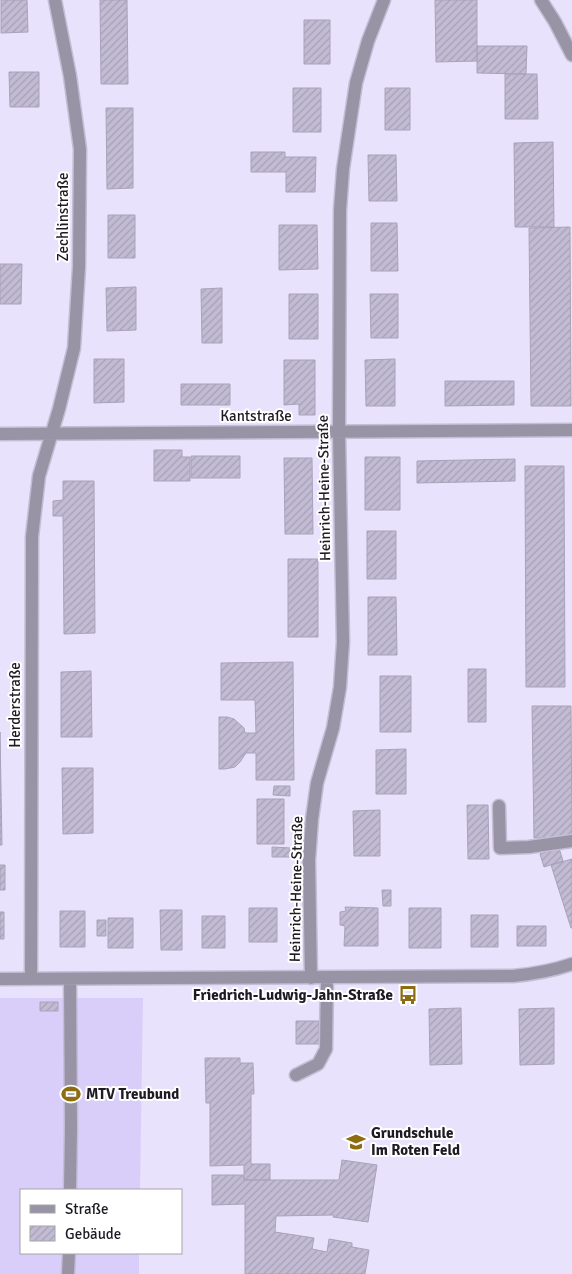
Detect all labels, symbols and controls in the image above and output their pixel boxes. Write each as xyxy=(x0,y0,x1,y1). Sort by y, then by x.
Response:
street label: Zechlinstraße xyxy=(54,172,72,262)
street label: Kantstraße xyxy=(220,407,292,425)
street label: Heinrich-Heine-Straße xyxy=(314,415,334,561)
street label: Herderstraße xyxy=(6,662,24,748)
street label: Heinrich-Heine-Straße xyxy=(286,816,306,962)
bus stop icon: Friedrich-Ludwig-Jahn-Straße xyxy=(397,984,419,1006)
place label: Friedrich-Ludwig-Jahn-Straße xyxy=(193,986,393,1004)
sports icon: MTV Treubund xyxy=(60,1083,82,1105)
place label: MTV Treubund xyxy=(86,1085,179,1103)
place label: Grundschule Im Roten Feld xyxy=(371,1124,460,1159)
school or university icon: Grundschule Im Roten Feld xyxy=(345,1131,367,1153)
legend xyxy=(20,1189,182,1254)
text: Straße xyxy=(65,1200,109,1218)
text: Gebäude xyxy=(65,1225,121,1243)

